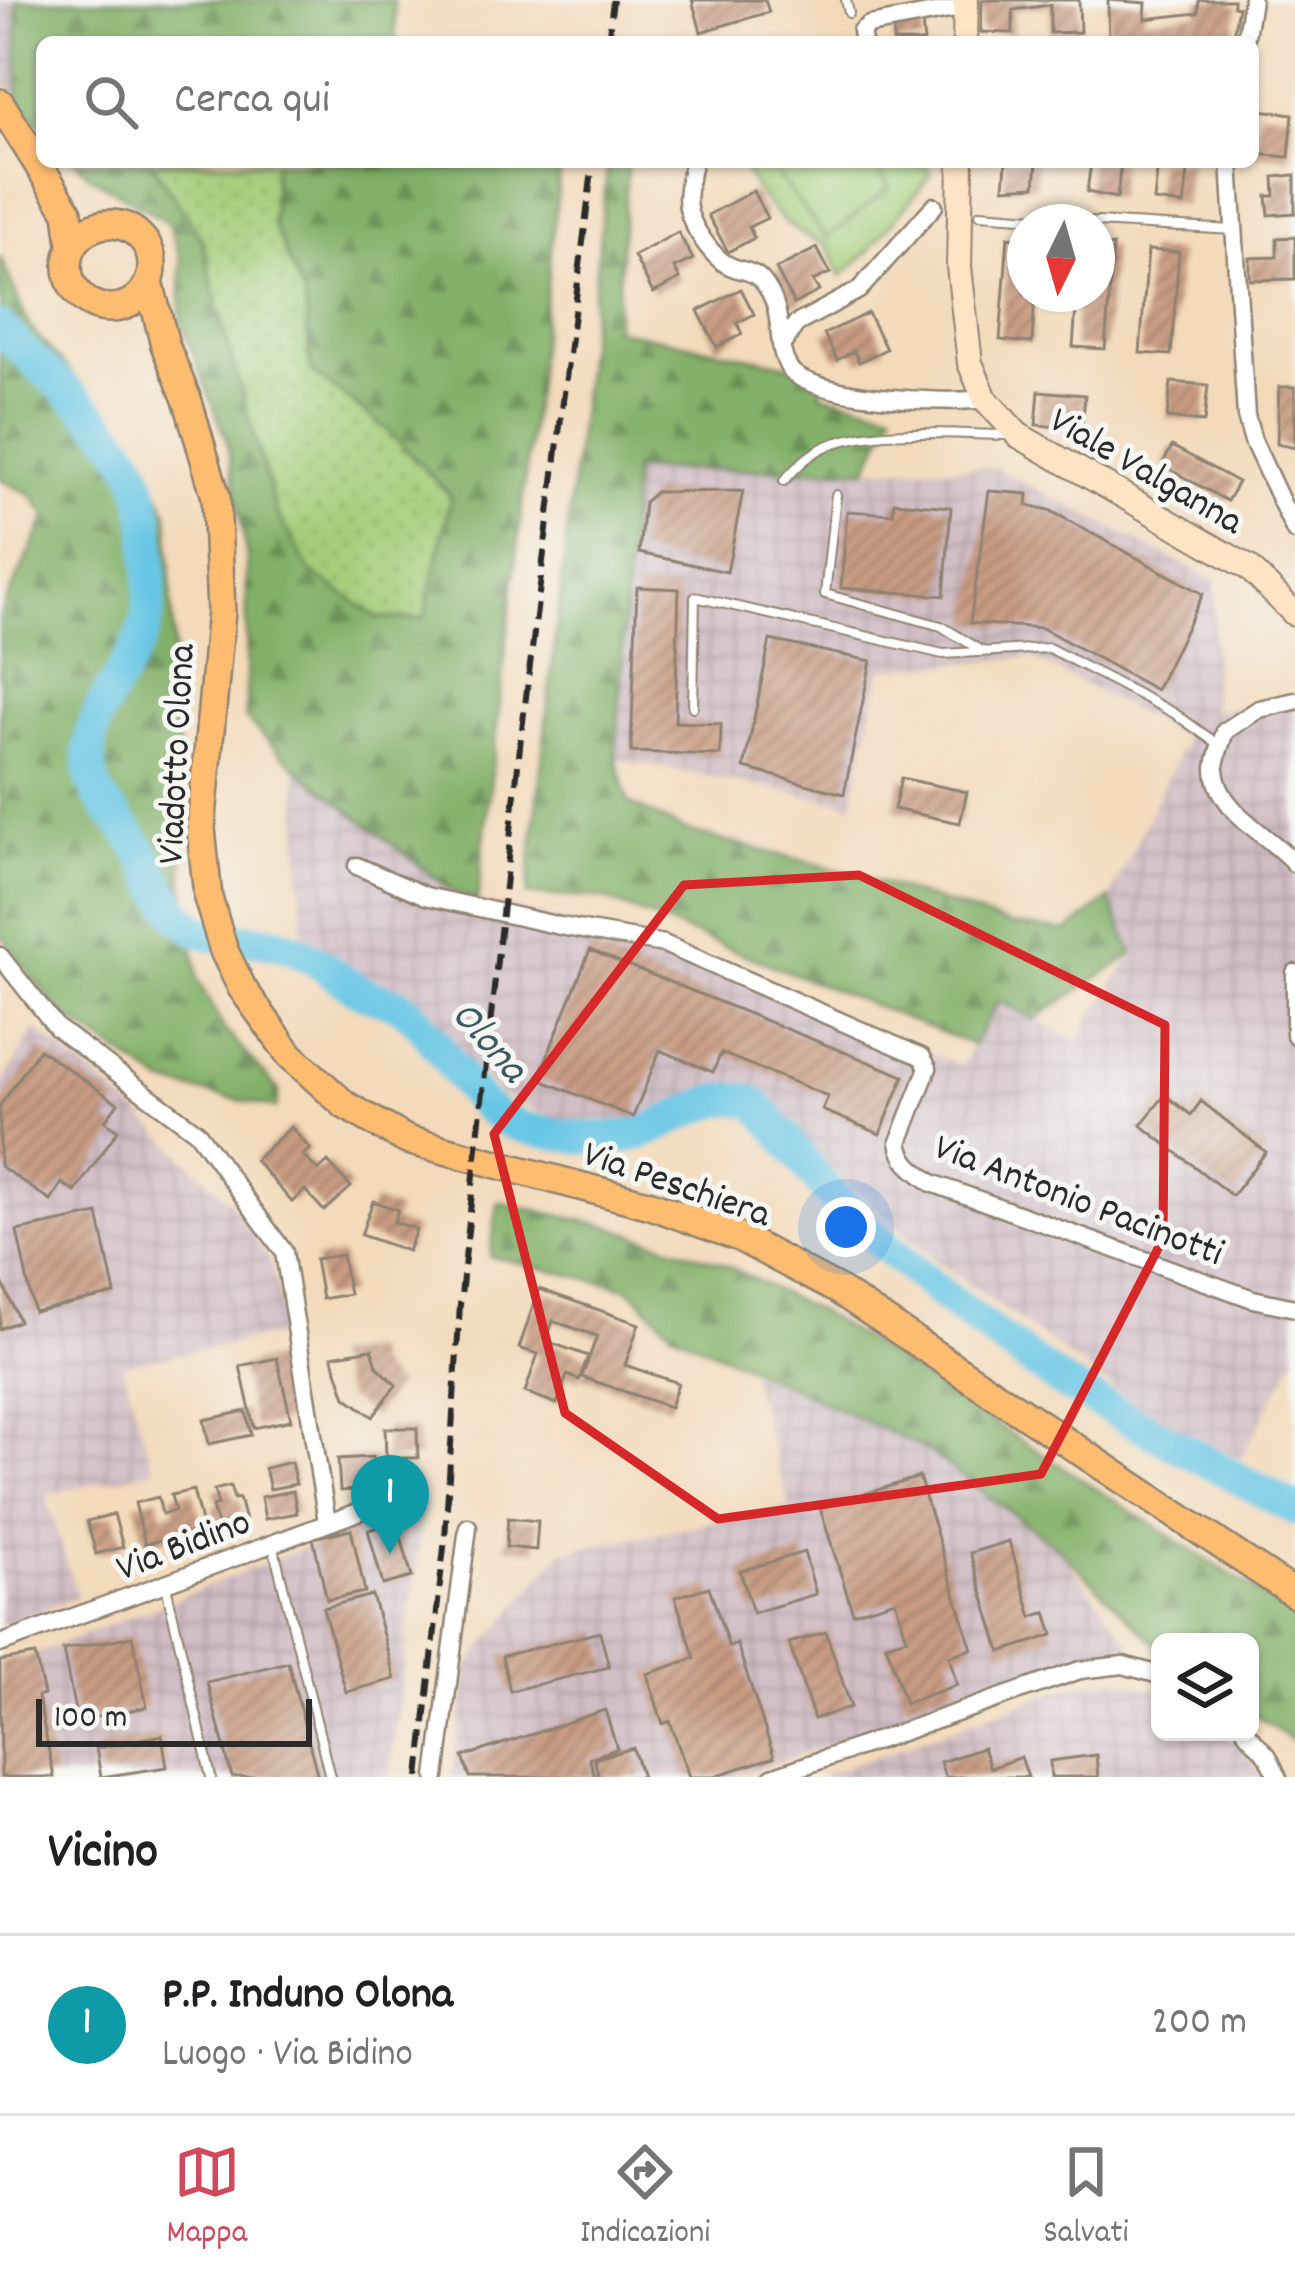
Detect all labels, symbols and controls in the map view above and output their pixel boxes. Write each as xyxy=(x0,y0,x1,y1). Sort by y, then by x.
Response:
search box xyxy=(36,36,1259,168)
icon: search xyxy=(78,69,144,135)
text: Cerca qui xyxy=(174,70,330,134)
north arrow xyxy=(1007,204,1115,312)
street label: Viale Valganna xyxy=(1038,396,1252,552)
street label: Viadotto Olona xyxy=(146,642,213,866)
water label: Olona xyxy=(434,989,541,1100)
street label: Via Antonio Pacinotti xyxy=(925,1123,1230,1284)
street label: Via Peschiera xyxy=(575,1129,778,1245)
your location xyxy=(816,1197,876,1257)
pin: 1 xyxy=(351,1455,429,1554)
street label: Via Bidino xyxy=(109,1497,259,1599)
map controls xyxy=(1151,1633,1259,1741)
button: layers xyxy=(1151,1633,1259,1741)
scale bar xyxy=(36,1693,312,1746)
text: 100 m xyxy=(54,1696,127,1743)
text: Vicino xyxy=(48,1819,158,1891)
text: P.P. Induno Olona xyxy=(162,1965,453,2029)
text: 1 xyxy=(83,1997,91,2052)
text: 200 m xyxy=(1152,1997,1247,2052)
text: Luogo · Via Bidino xyxy=(162,2029,413,2084)
tab: Mappa xyxy=(166,2139,247,2258)
tab: Indicazioni xyxy=(580,2139,710,2258)
tab: Salvati xyxy=(1043,2139,1129,2258)

